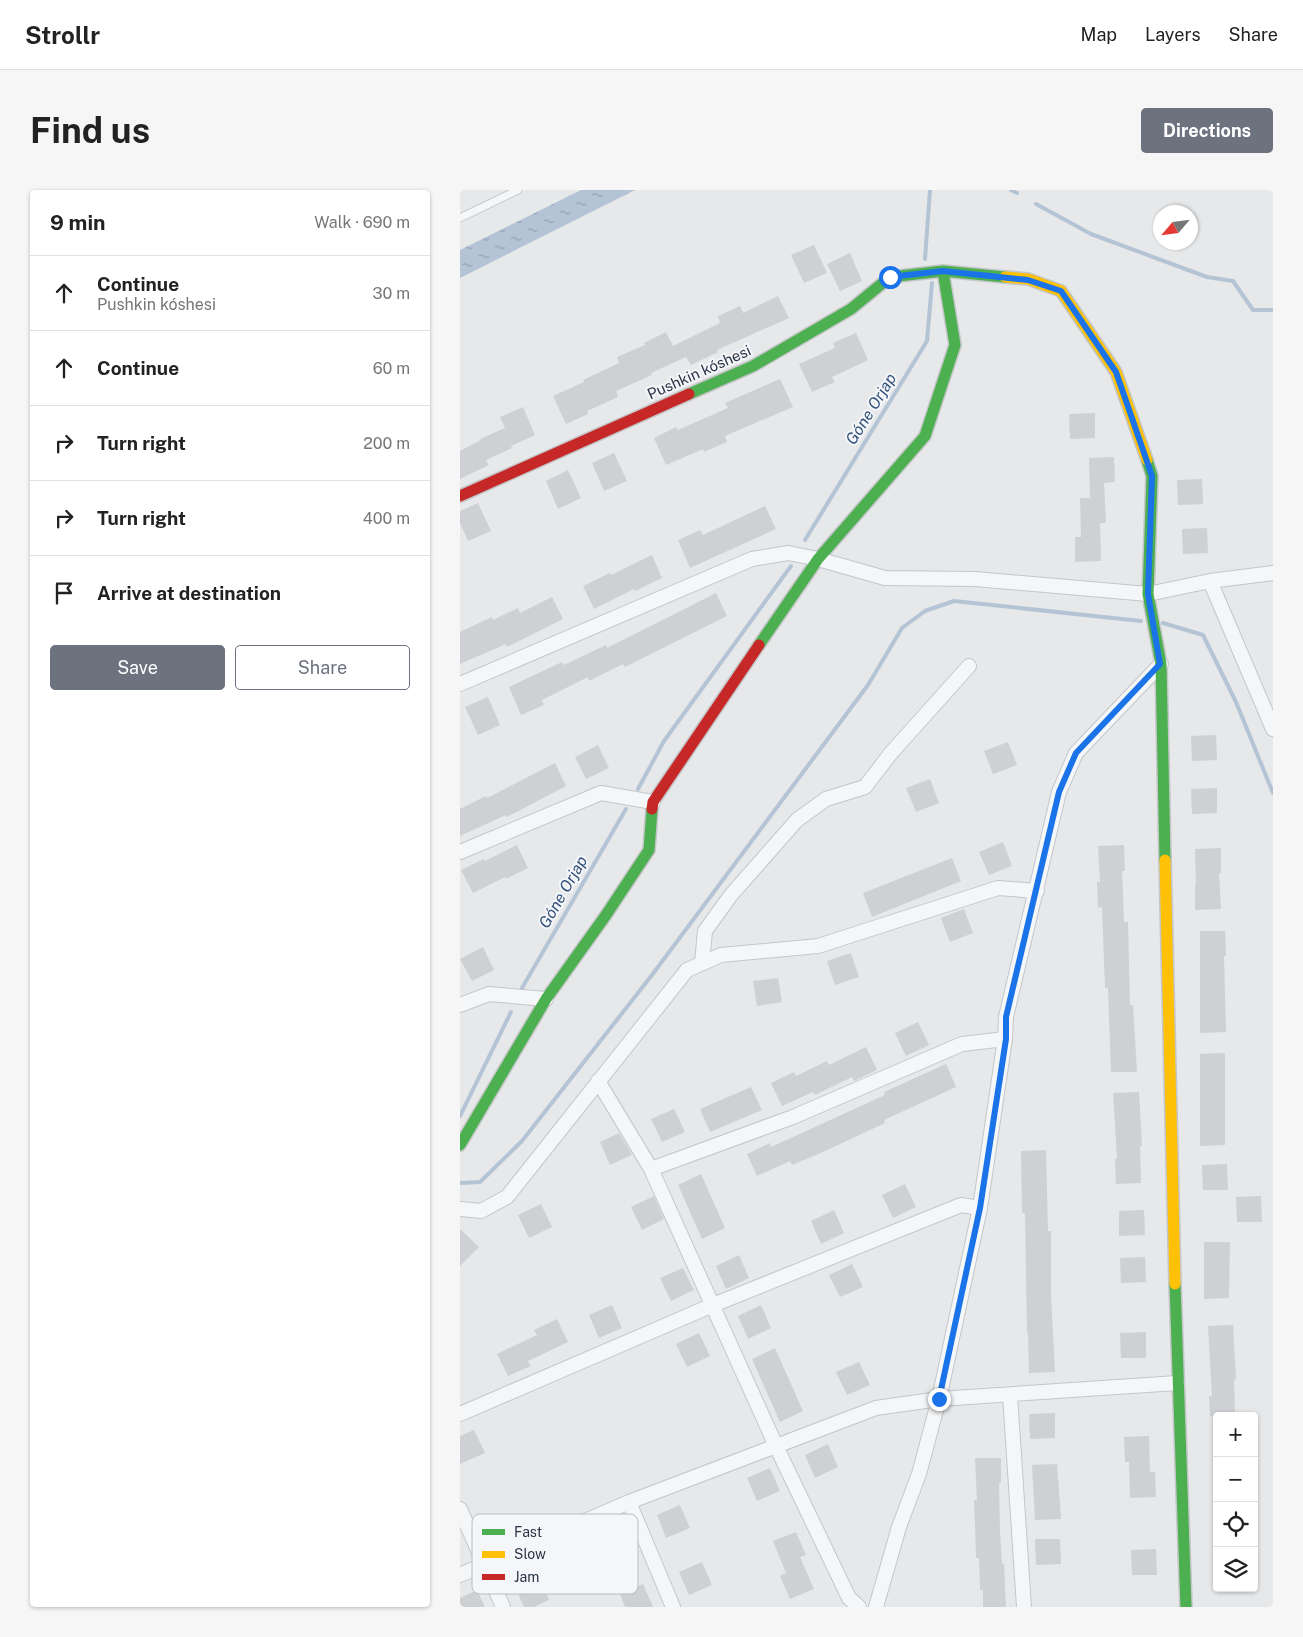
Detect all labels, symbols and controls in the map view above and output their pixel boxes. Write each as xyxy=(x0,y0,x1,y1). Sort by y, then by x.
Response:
text: Strollr xyxy=(25,21,100,49)
text: Map xyxy=(1081,24,1117,45)
text: Layers xyxy=(1145,24,1201,45)
text: Share xyxy=(1229,24,1278,45)
button: Directions xyxy=(1141,108,1273,153)
text: Find us xyxy=(30,110,150,151)
north arrow xyxy=(1153,205,1198,250)
text: 9 min xyxy=(50,210,106,235)
text: Walk · 690 m xyxy=(314,213,410,232)
route start xyxy=(879,266,902,289)
text: Continue xyxy=(97,273,179,295)
icon: ahead xyxy=(50,279,78,307)
text: 30 m xyxy=(373,284,410,303)
text: Pushkin kóshesi xyxy=(97,295,216,314)
street label: Pushkin kóshesi xyxy=(645,342,753,402)
icon: ahead xyxy=(50,354,78,382)
text: Continue xyxy=(97,357,179,379)
text: 60 m xyxy=(373,359,410,378)
water label: Góne Orjap xyxy=(842,370,900,448)
icon: right xyxy=(50,429,78,457)
text: Turn right xyxy=(97,432,186,454)
text: 200 m xyxy=(363,434,410,453)
icon: right xyxy=(50,504,78,532)
text: Turn right xyxy=(97,507,186,529)
text: 400 m xyxy=(363,509,410,528)
icon: arrive xyxy=(50,579,78,607)
text: Arrive at destination xyxy=(97,582,281,604)
button: Save xyxy=(50,645,225,690)
button: Share xyxy=(235,645,410,690)
water label: Góne Orjap xyxy=(535,852,591,932)
route end xyxy=(928,1388,951,1411)
map controls xyxy=(1213,1412,1258,1592)
button: + xyxy=(1213,1412,1258,1457)
button: − xyxy=(1213,1457,1258,1502)
button: locate xyxy=(1213,1502,1258,1547)
legend xyxy=(472,1514,638,1594)
text: Fast xyxy=(514,1524,542,1540)
text: Slow xyxy=(514,1546,546,1562)
button: layers xyxy=(1213,1547,1258,1592)
text: Jam xyxy=(514,1569,539,1585)

